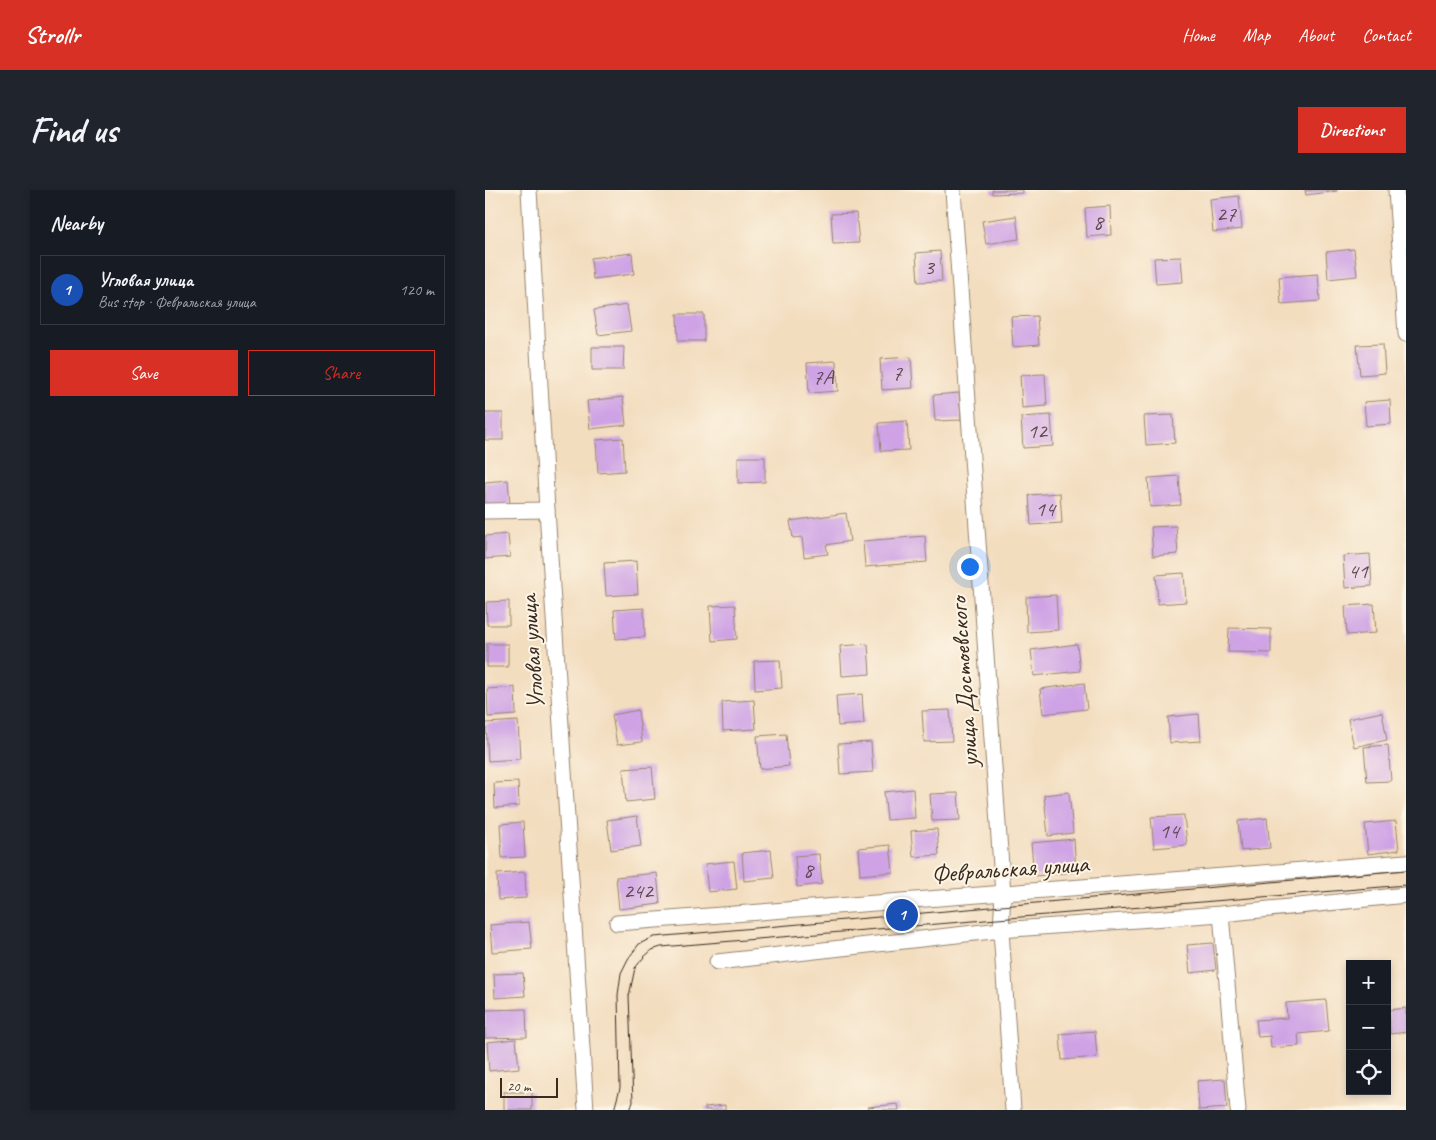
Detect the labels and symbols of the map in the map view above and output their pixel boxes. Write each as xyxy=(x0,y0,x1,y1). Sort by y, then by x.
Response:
house number: 27 xyxy=(1216,200,1237,228)
house number: 8 xyxy=(1093,208,1105,236)
house number: 3 xyxy=(924,253,936,281)
house number: 7 xyxy=(892,359,903,387)
house number: 7А xyxy=(813,363,834,391)
house number: 12 xyxy=(1027,417,1049,445)
house number: 14 xyxy=(1035,495,1057,523)
your location xyxy=(957,554,983,580)
house number: 41 xyxy=(1348,557,1369,585)
street label: Угловая улица xyxy=(512,591,552,710)
street label: улица Достоевского xyxy=(942,593,986,770)
house number: 14 xyxy=(1159,817,1181,845)
street label: Февральская улица xyxy=(930,847,1092,890)
house number: 8 xyxy=(803,856,815,884)
house number: 242 xyxy=(623,877,655,905)
pin: 1 xyxy=(886,896,918,934)
scale bar xyxy=(500,1075,557,1098)

